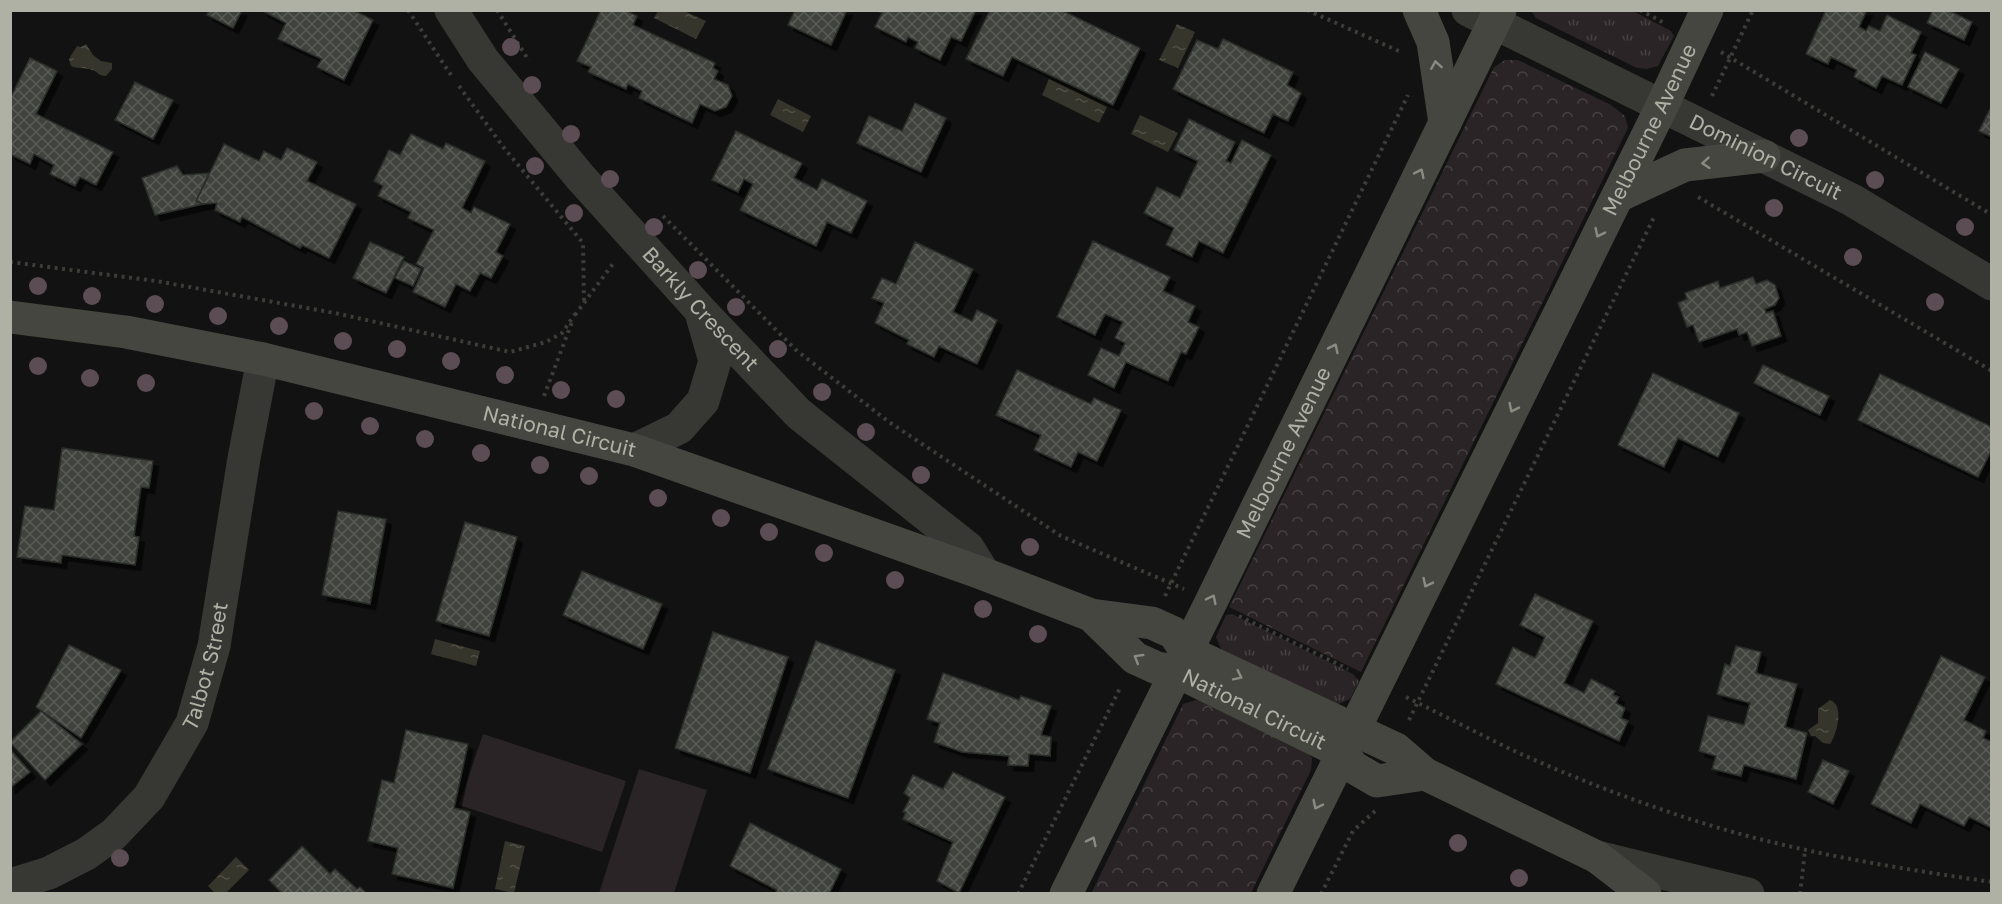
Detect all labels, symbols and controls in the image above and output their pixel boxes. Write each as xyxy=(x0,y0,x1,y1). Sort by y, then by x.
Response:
street label: Melbourne Avenue xyxy=(1596,39,1701,220)
one-way arrow xyxy=(1431,61,1443,70)
street label: Dominion Circuit xyxy=(1685,108,1847,205)
one-way arrow xyxy=(1701,156,1710,169)
one-way arrow xyxy=(1413,169,1425,180)
one-way arrow xyxy=(1595,227,1607,238)
street label: Barkly Crescent xyxy=(637,241,765,376)
one-way arrow xyxy=(1327,344,1339,355)
street label: Melbourne Avenue xyxy=(1230,362,1336,543)
street label: National Circuit xyxy=(480,399,639,462)
one-way arrow xyxy=(1509,402,1520,413)
one-way arrow xyxy=(1422,577,1434,588)
one-way arrow xyxy=(1205,595,1217,606)
street label: Talbot Street xyxy=(176,600,233,735)
one-way arrow xyxy=(1134,654,1144,665)
street label: National Circuit xyxy=(1178,662,1331,755)
one-way arrow xyxy=(1232,669,1243,681)
one-way arrow xyxy=(1313,799,1324,810)
one-way arrow xyxy=(1084,836,1096,847)

